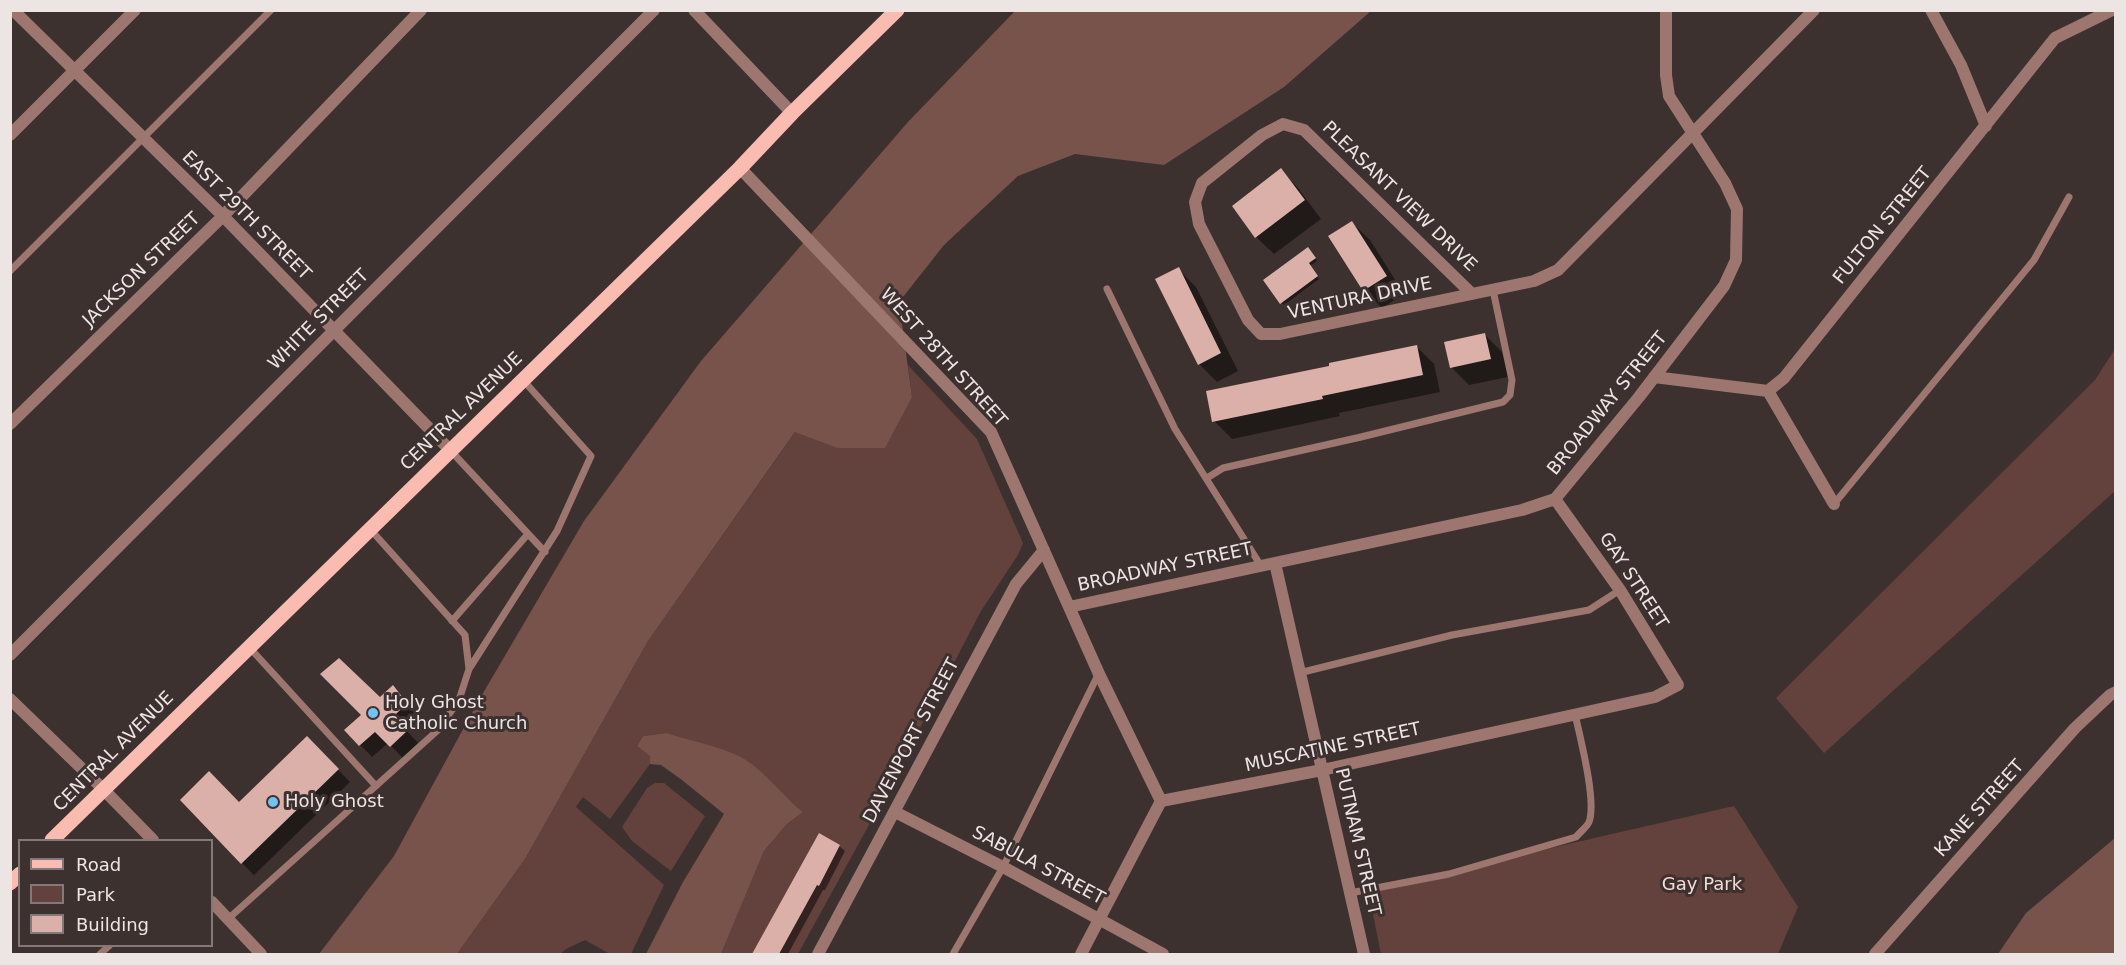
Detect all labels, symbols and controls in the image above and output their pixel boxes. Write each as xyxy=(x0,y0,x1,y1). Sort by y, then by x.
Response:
street label: PLEASANT VIEW DRIVE xyxy=(1317,117,1481,277)
street label: EAST 29TH STREET xyxy=(177,147,315,285)
street label: FULTON STREET xyxy=(1829,163,1937,289)
street label: JACKSON STREET xyxy=(79,208,205,332)
street label: WHITE STREET xyxy=(264,265,374,375)
street label: VENTURA DRIVE xyxy=(1286,273,1434,325)
street label: WEST 28TH STREET xyxy=(875,284,1011,432)
street label: BROADWAY STREET xyxy=(1544,328,1672,480)
street label: CENTRAL AVENUE xyxy=(397,348,527,476)
street label: GAY STREET xyxy=(1594,529,1672,633)
street label: BROADWAY STREET xyxy=(1076,539,1254,597)
street label: DAVENPORT STREET xyxy=(859,655,965,827)
street label: CENTRAL AVENUE xyxy=(49,687,179,817)
place label: Holy Ghost Catholic Church xyxy=(385,692,527,734)
marker: Holy Ghost Catholic Church xyxy=(366,706,380,720)
street label: MUSCATINE STREET xyxy=(1243,719,1423,777)
street label: KANE STREET xyxy=(1931,756,2029,862)
street label: PUTNAM STREET xyxy=(1330,766,1384,918)
place label: Holy Ghost xyxy=(285,791,384,813)
marker: Holy Ghost xyxy=(266,795,280,809)
street label: SABULA STREET xyxy=(968,822,1108,910)
legend xyxy=(18,839,213,947)
text: Road xyxy=(76,854,121,875)
park label: Gay Park xyxy=(1662,874,1742,896)
text: Park xyxy=(76,884,115,905)
text: Building xyxy=(76,914,149,935)

